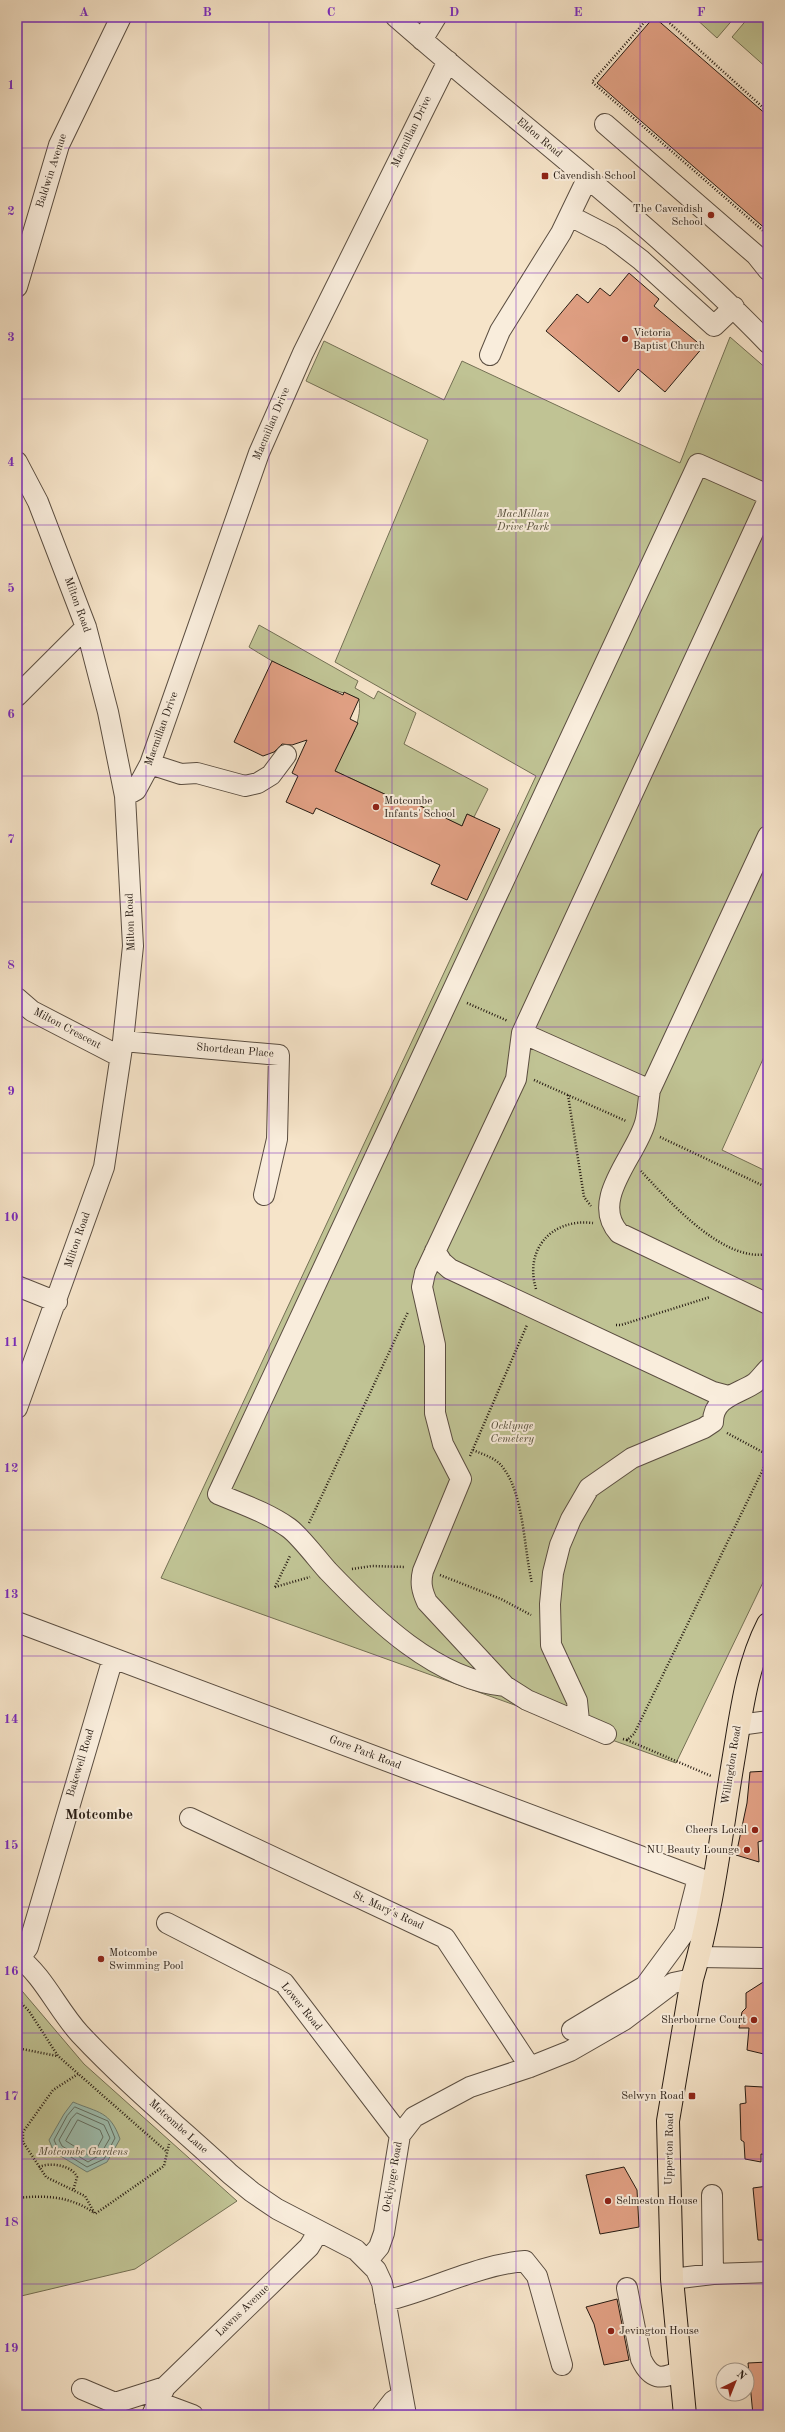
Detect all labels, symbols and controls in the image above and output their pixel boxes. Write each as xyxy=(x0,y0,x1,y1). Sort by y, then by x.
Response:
text: A xyxy=(79,6,89,19)
text: B xyxy=(202,6,212,19)
text: C xyxy=(327,6,335,19)
text: D xyxy=(449,6,459,19)
text: E xyxy=(574,6,583,19)
text: F xyxy=(697,6,706,19)
text: 1 xyxy=(7,79,15,92)
street label: Macmillan Drive xyxy=(390,95,434,169)
street label: Eldon Road xyxy=(514,116,564,160)
street label: Baldwin Avenue xyxy=(35,133,69,209)
marker: Cavendish School xyxy=(540,171,550,181)
place label: Cavendish School xyxy=(553,171,636,182)
place label: The Cavendish School xyxy=(633,204,703,228)
text: 2 xyxy=(7,205,15,218)
marker: The Cavendish School xyxy=(706,210,716,220)
place label: Victoria Baptist Church xyxy=(633,328,705,352)
text: 3 xyxy=(7,331,15,344)
marker: Victoria Baptist Church xyxy=(620,334,630,344)
street label: Macmillan Drive xyxy=(252,386,292,462)
text: 4 xyxy=(7,456,15,469)
park label: MacMillan Drive Park xyxy=(496,509,550,533)
street label: Milton Road xyxy=(62,576,92,634)
text: 5 xyxy=(7,582,15,595)
street label: Macmillan Drive xyxy=(143,690,181,768)
text: 6 xyxy=(7,708,15,721)
place label: Motcombe Infants' School xyxy=(384,796,455,820)
marker: Motcombe Infants' School xyxy=(371,802,381,812)
text: 7 xyxy=(7,833,15,846)
street label: Milton Road xyxy=(124,893,138,951)
text: 8 xyxy=(7,959,15,972)
street label: Milton Crescent xyxy=(31,1007,103,1051)
street label: Shortdean Place xyxy=(196,1042,274,1060)
text: 9 xyxy=(7,1085,15,1098)
text: 10 xyxy=(3,1211,19,1224)
street label: Milton Road xyxy=(63,1211,93,1269)
text: 11 xyxy=(3,1336,19,1349)
park label: Ocklynge Cemetery xyxy=(490,1421,534,1445)
text: 12 xyxy=(3,1462,19,1475)
text: 13 xyxy=(3,1588,19,1601)
text: 14 xyxy=(3,1713,19,1726)
street label: Willingdon Road xyxy=(720,1725,744,1805)
street label: Bakewell Road xyxy=(65,1727,97,1798)
street label: Gore Park Road xyxy=(327,1734,403,1772)
district label: Motcombe xyxy=(65,1808,133,1823)
place label: Cheers Local xyxy=(685,1825,747,1836)
marker: Cheers Local xyxy=(750,1825,760,1835)
text: 15 xyxy=(3,1839,19,1852)
place label: NU Beauty Lounge xyxy=(647,1845,739,1856)
marker: NU Beauty Lounge xyxy=(742,1845,752,1855)
street label: St. Mary's Road xyxy=(351,1890,425,1932)
place label: Motcombe Swimming Pool xyxy=(109,1948,184,1972)
marker: Motcombe Swimming Pool xyxy=(96,1954,106,1964)
text: 16 xyxy=(3,1965,19,1978)
street label: Lower Road xyxy=(279,1981,324,2033)
place label: Sherbourne Court xyxy=(661,2015,746,2026)
marker: Sherbourne Court xyxy=(749,2015,759,2025)
text: 17 xyxy=(3,2090,19,2103)
place label: Selwyn Road xyxy=(621,2091,684,2102)
marker: Selwyn Road xyxy=(687,2091,697,2101)
street label: Motcombe Lane xyxy=(146,2098,210,2156)
street label: Upperton Road xyxy=(664,2112,676,2185)
street label: Ocklynge Road xyxy=(381,2141,405,2213)
park label: Motcombe Gardens xyxy=(37,2147,128,2158)
marker: Selmeston House xyxy=(603,2196,613,2206)
place label: Selmeston House xyxy=(616,2196,698,2207)
text: 18 xyxy=(3,2216,19,2229)
street label: Lawns Avenue xyxy=(214,2283,272,2339)
marker: Jevington House xyxy=(606,2326,616,2336)
place label: Jevington House xyxy=(619,2326,699,2337)
text: 19 xyxy=(3,2342,19,2355)
north arrow xyxy=(715,2362,755,2402)
text: N xyxy=(734,2369,748,2383)

